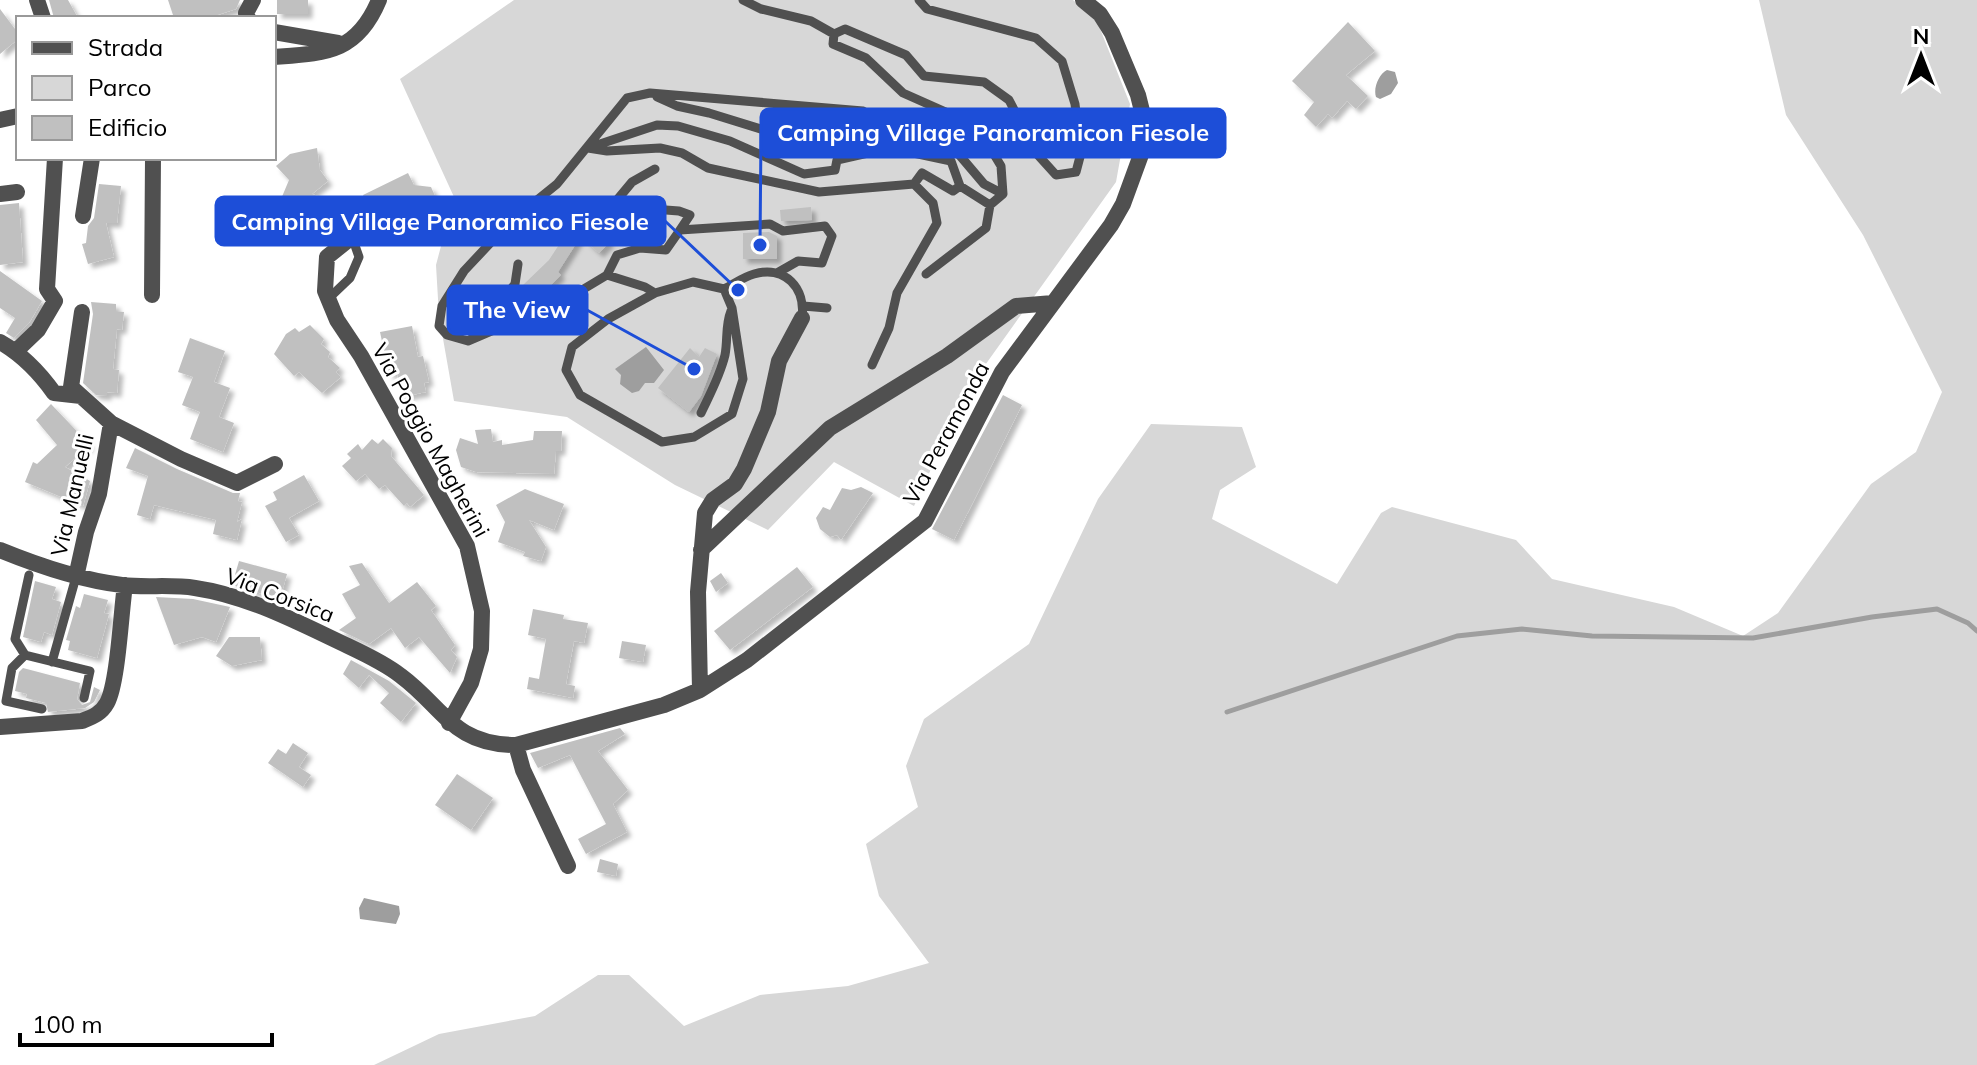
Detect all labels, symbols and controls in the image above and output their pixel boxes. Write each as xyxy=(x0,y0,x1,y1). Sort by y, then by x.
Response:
legend xyxy=(16,16,276,160)
north arrow xyxy=(1881,16,1961,96)
text: N xyxy=(1913,22,1929,50)
text: Strada xyxy=(88,32,163,62)
text: Parco xyxy=(88,72,151,102)
callout: Camping Village Panoramicon Fiesole xyxy=(761,109,1225,157)
text: Edificio xyxy=(88,112,167,142)
text: Camping Village Panoramicon Fiesole xyxy=(777,117,1209,147)
callout: Camping Village Panoramico Fiesole xyxy=(216,197,665,245)
text: Camping Village Panoramico Fiesole xyxy=(231,206,649,236)
callout: The View xyxy=(448,286,587,334)
text: The View xyxy=(464,294,570,324)
street label: Via Poggio Magherini xyxy=(366,338,496,542)
street label: Via Peramonda xyxy=(897,357,995,509)
street label: Via Manuelli xyxy=(44,431,100,559)
street label: Via Corsica xyxy=(222,561,338,629)
scale bar xyxy=(20,997,272,1047)
text: 100 m xyxy=(32,1009,103,1039)

